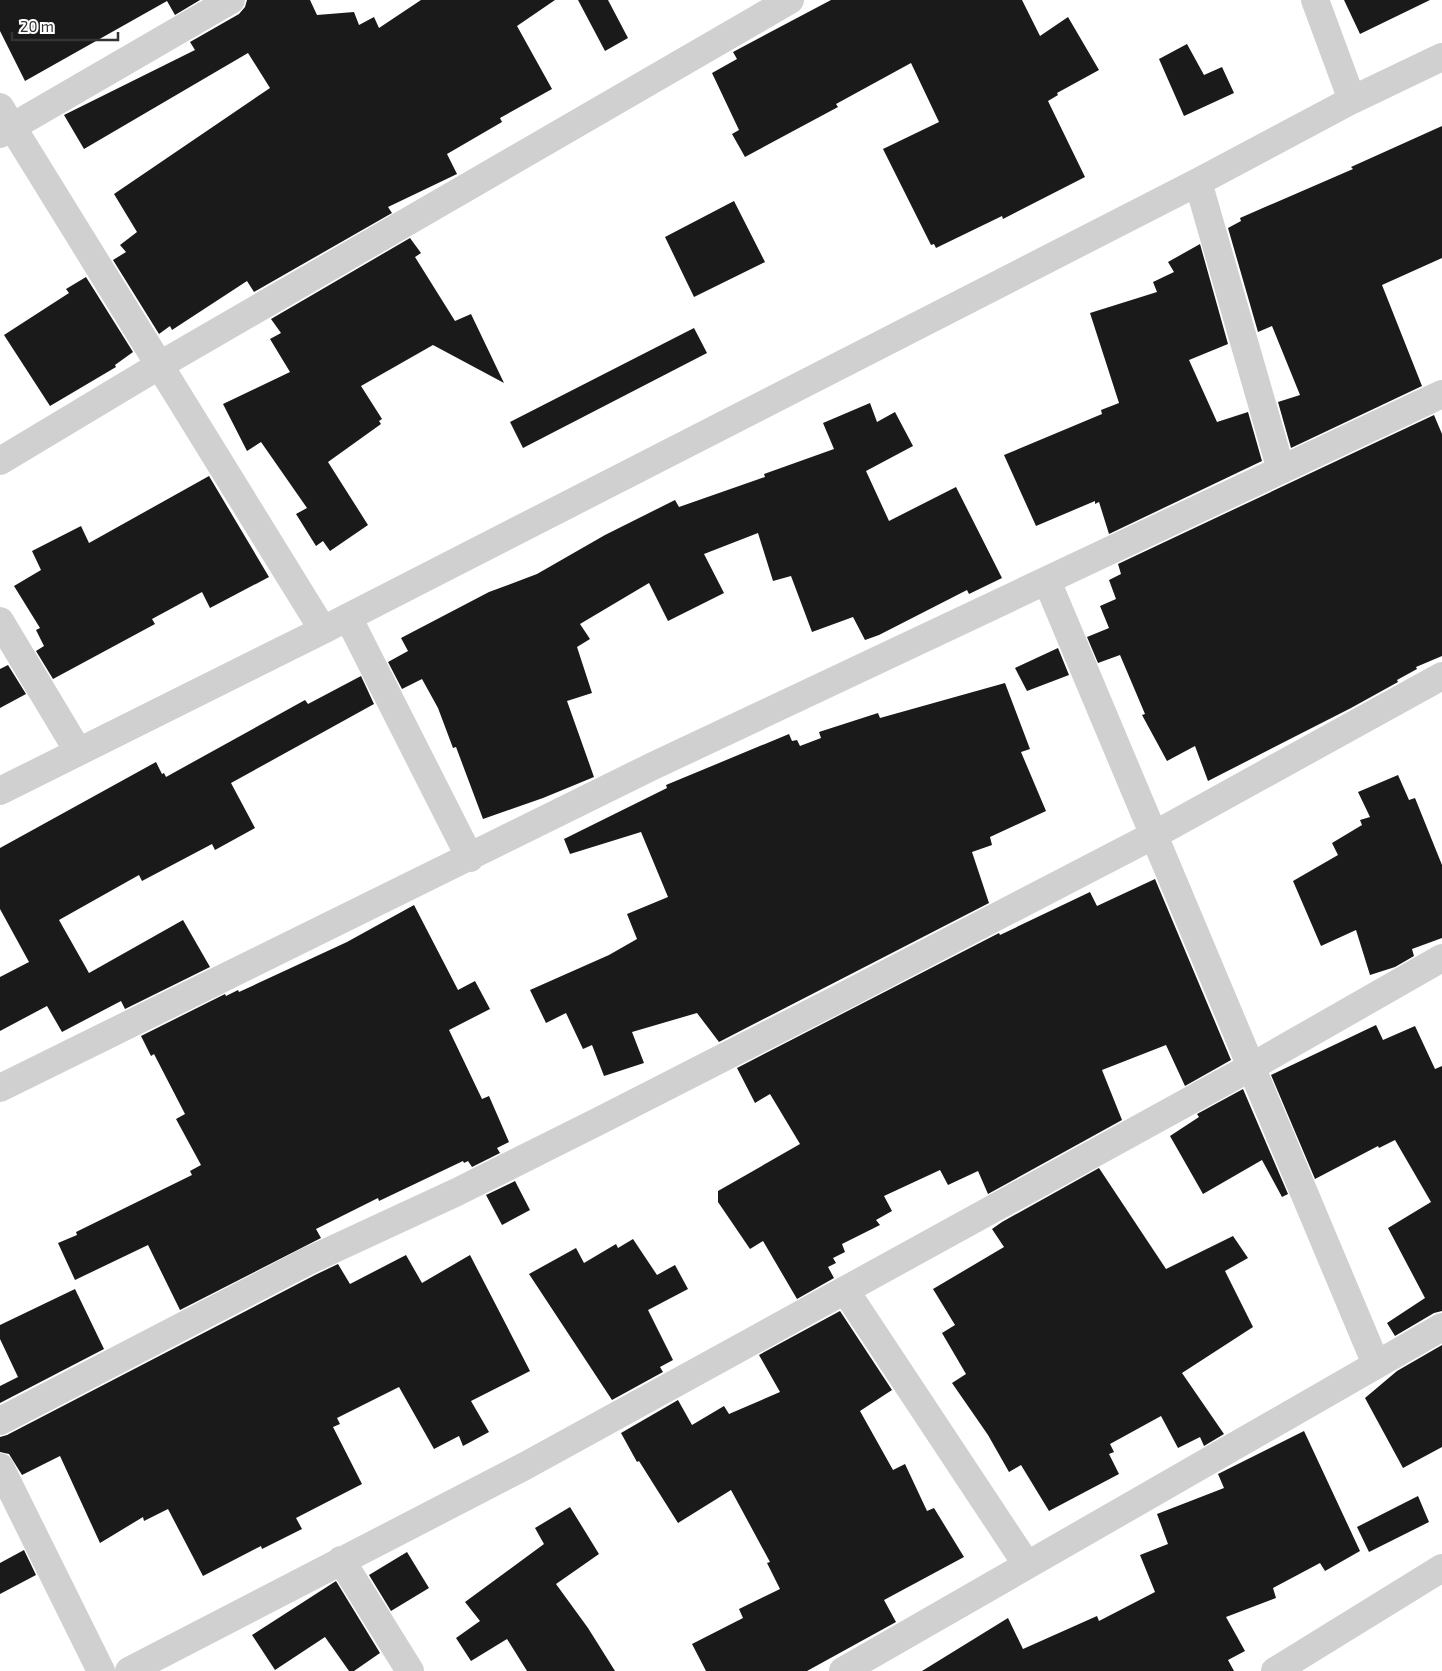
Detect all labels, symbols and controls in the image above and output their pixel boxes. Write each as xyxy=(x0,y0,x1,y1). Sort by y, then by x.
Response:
scale bar xyxy=(12,10,119,42)
text: 20 m xyxy=(20,17,54,35)

